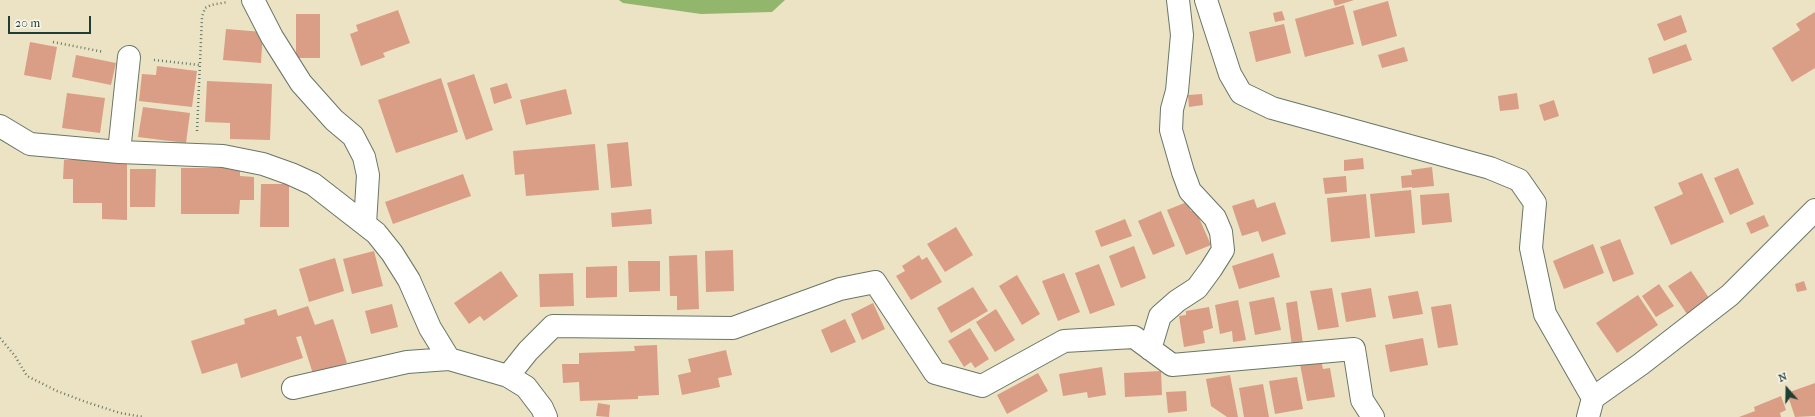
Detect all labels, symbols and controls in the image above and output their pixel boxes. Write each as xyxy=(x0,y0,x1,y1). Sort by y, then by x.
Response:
scale bar xyxy=(10,8,93,34)
text: 20 m xyxy=(15,16,40,30)
north arrow xyxy=(1767,369,1807,409)
text: N xyxy=(1777,370,1789,385)

